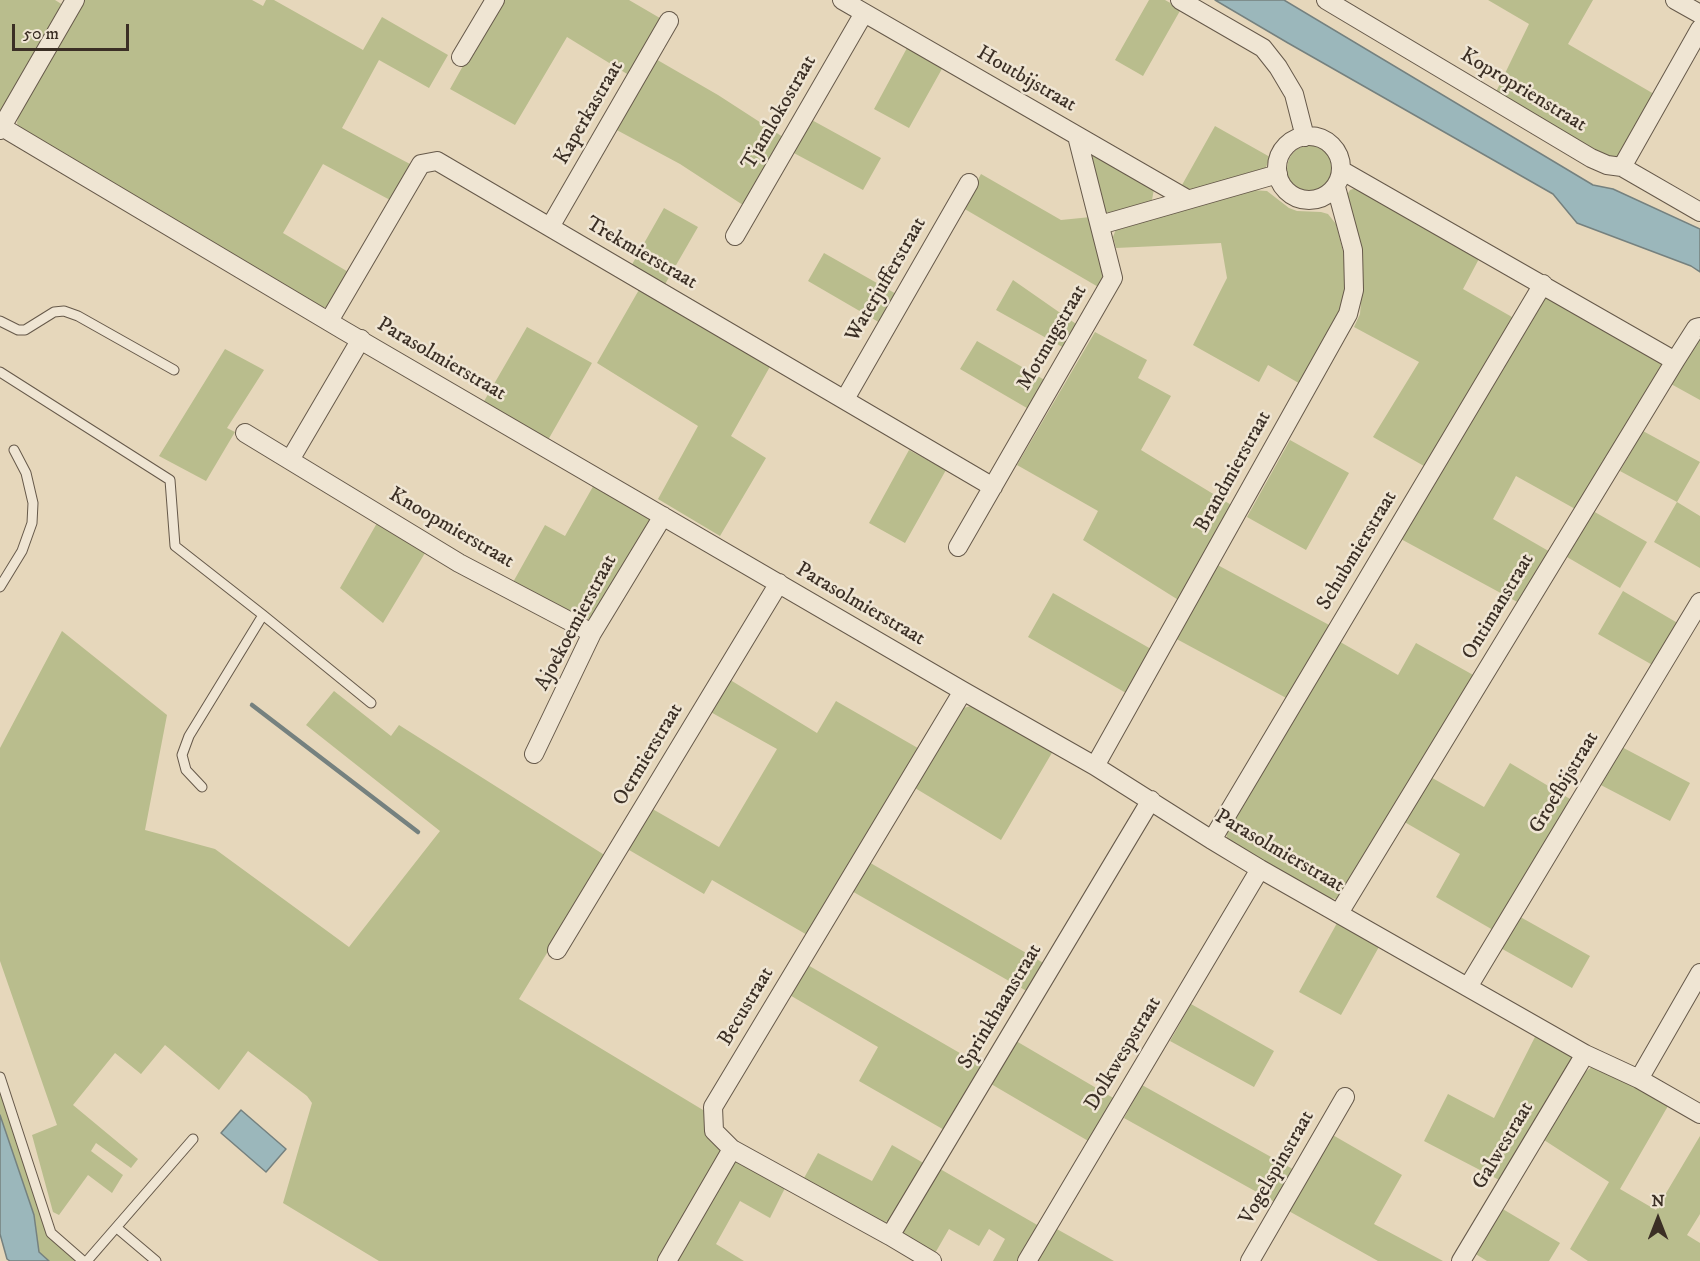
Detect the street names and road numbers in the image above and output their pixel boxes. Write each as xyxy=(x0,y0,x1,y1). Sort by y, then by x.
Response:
street label: Houtbijstraat xyxy=(972,41,1080,119)
street label: Koproprienstraat xyxy=(1455,43,1591,139)
street label: Tjamlokostraat xyxy=(737,51,823,175)
street label: Kaperkastraat xyxy=(550,56,630,170)
street label: Trekmierstraat xyxy=(581,212,701,296)
street label: Waterjufferstraat xyxy=(841,213,933,347)
street label: Motmugstraat xyxy=(1013,281,1093,395)
street label: Parasolmierstraat xyxy=(372,313,510,407)
street label: Brandmierstraat xyxy=(1190,407,1278,537)
street label: Knoopmierstraat xyxy=(384,483,518,575)
street label: Schubmierstraat xyxy=(1312,487,1404,615)
street label: Ontimanstraat xyxy=(1457,549,1541,665)
street label: Ajoekoemierstraat xyxy=(531,551,623,695)
street label: Parasolmierstraat xyxy=(791,558,929,652)
street label: Oermierstraat xyxy=(609,699,689,811)
street label: Groefbijstraat xyxy=(1525,727,1605,839)
street label: Parasolmierstraat xyxy=(1210,805,1348,899)
street label: Sprinkhaanstraat xyxy=(954,940,1048,1074)
street label: Becustraat xyxy=(714,963,780,1051)
street label: Dolkwespstraat xyxy=(1080,993,1168,1115)
street label: Galwestraat xyxy=(1468,1098,1540,1194)
street label: Vogelspinstraat xyxy=(1235,1106,1321,1230)

